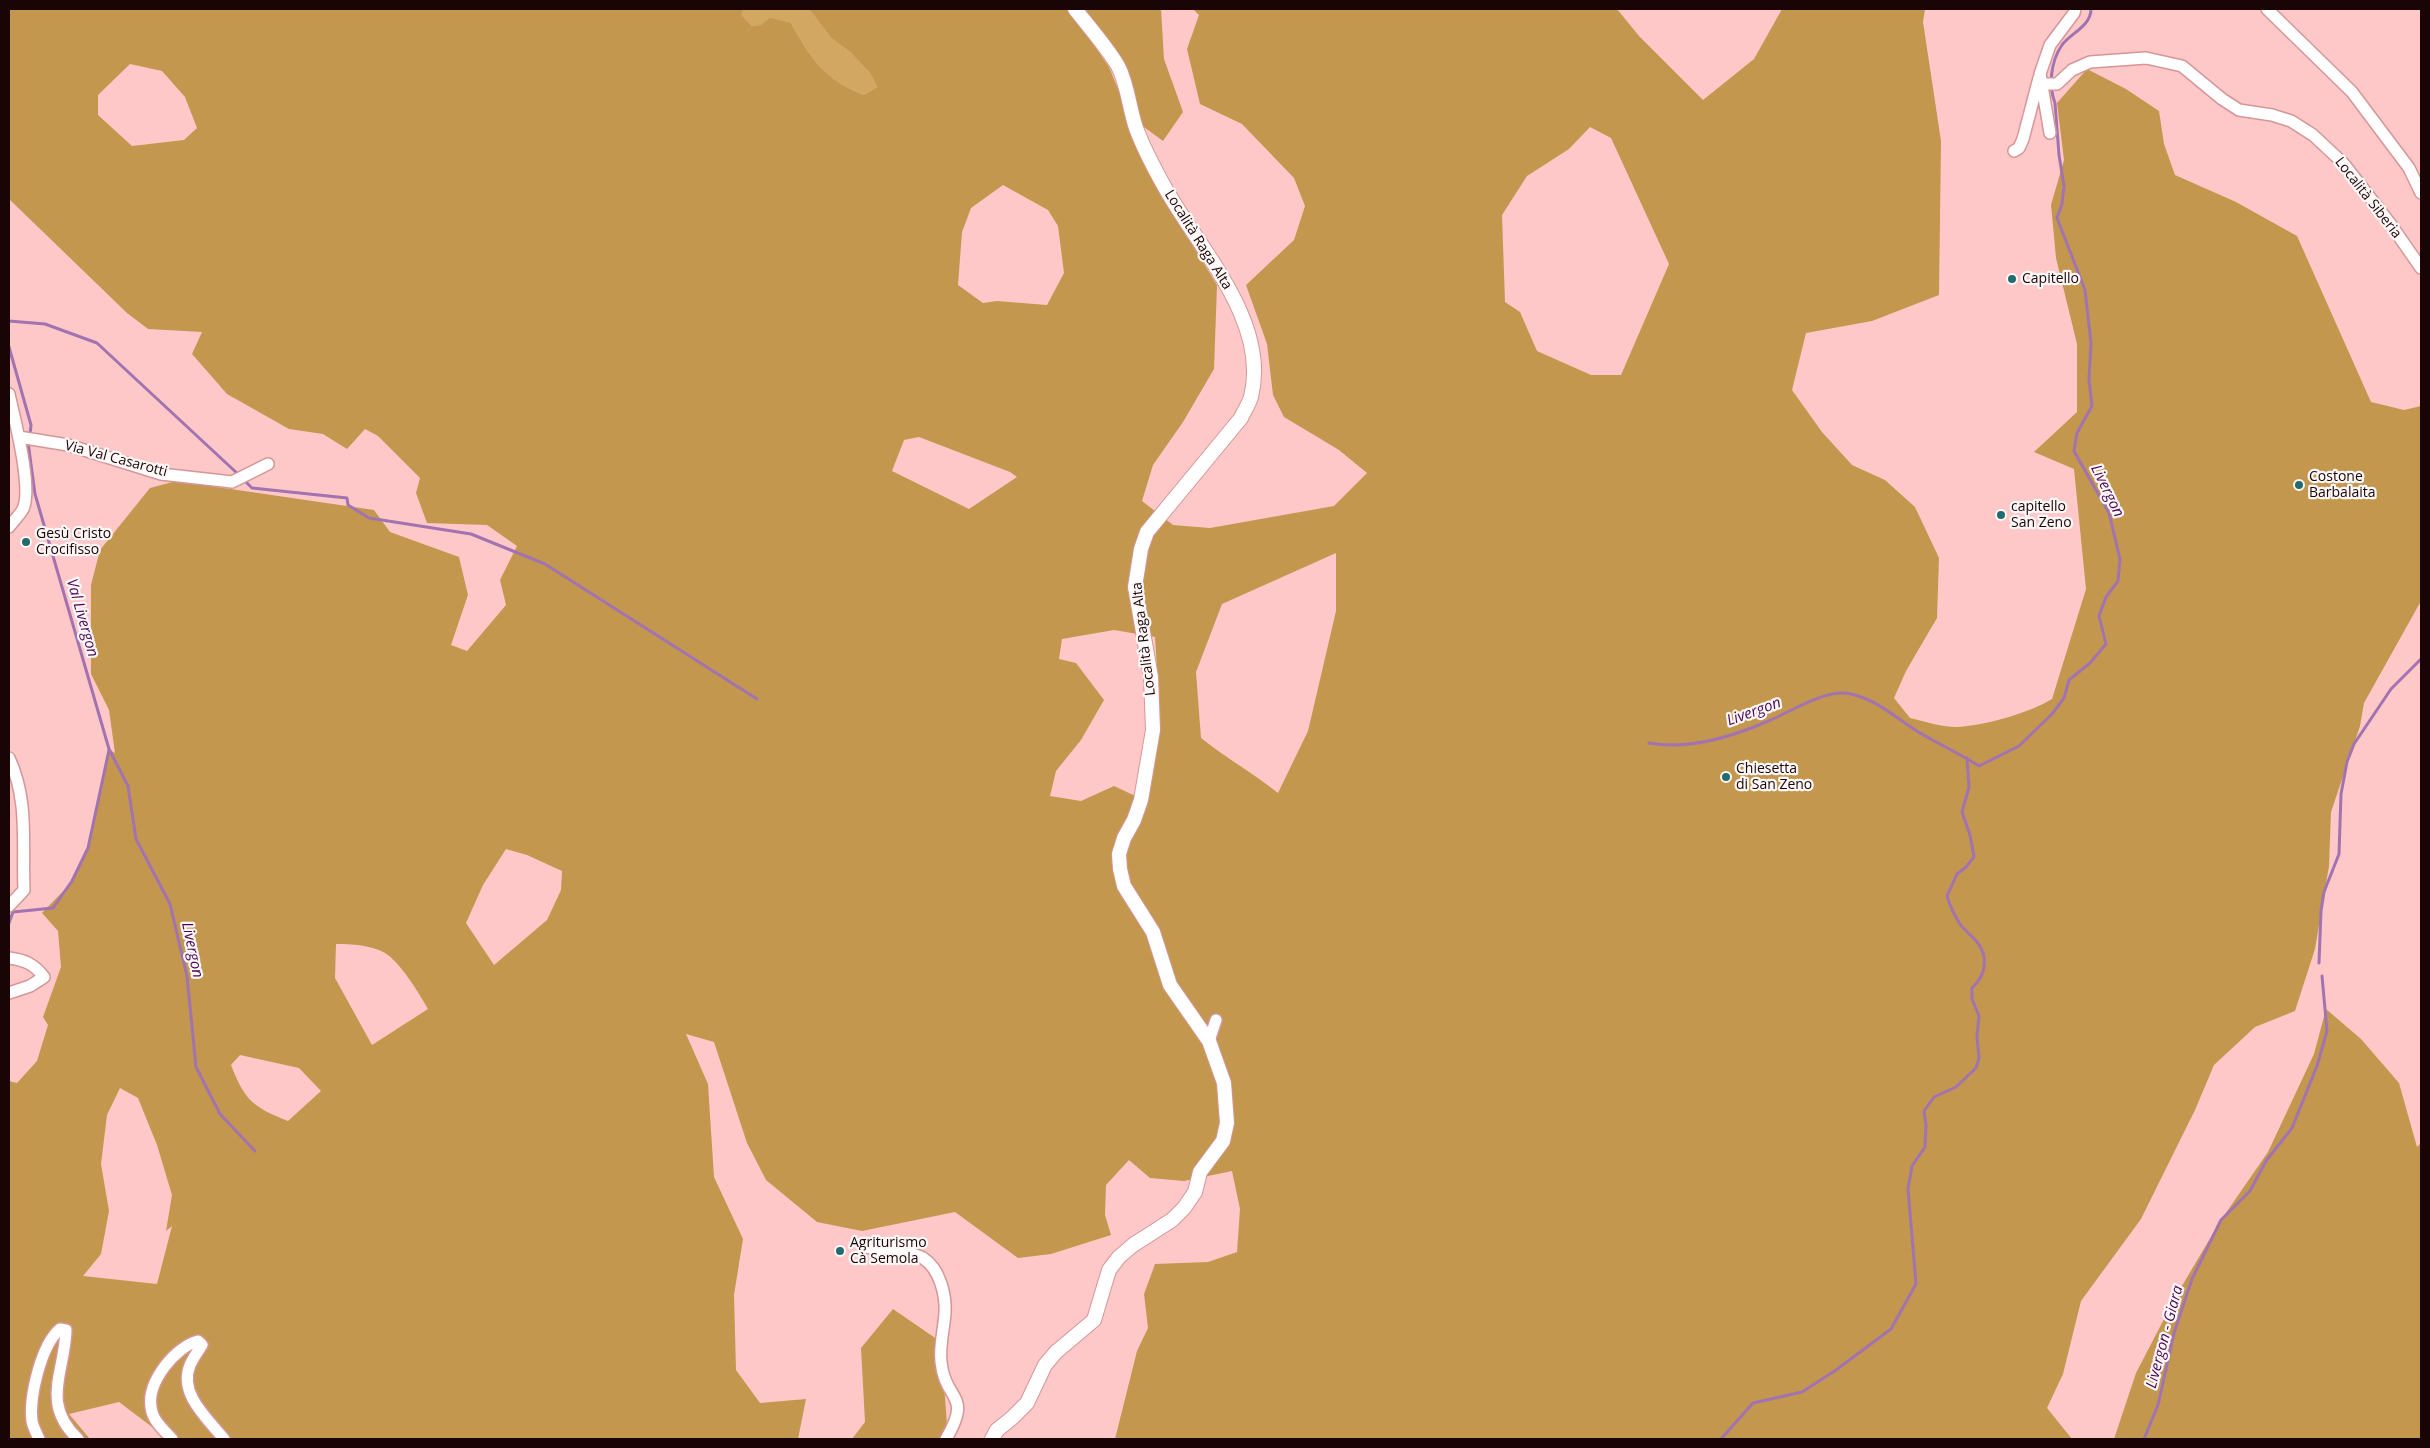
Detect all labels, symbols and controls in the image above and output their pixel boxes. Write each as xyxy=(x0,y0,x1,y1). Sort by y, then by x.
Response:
street label: Località Siberia xyxy=(2331,154,2405,242)
street label: Località Raga Alta xyxy=(1161,187,1235,293)
place label: Capitello xyxy=(2022,271,2079,287)
marker: Capitello xyxy=(2006,273,2018,285)
street label: Via Val Casarotti xyxy=(63,437,169,481)
water label: Livergon xyxy=(2087,462,2127,520)
place label: Costone Barbalaita xyxy=(2309,469,2376,502)
marker: Costone Barbalaita xyxy=(2293,479,2305,491)
place label: capitello San Zeno xyxy=(2011,499,2072,532)
marker: capitello San Zeno xyxy=(1995,509,2007,521)
place label: Gesù Cristo Crocifisso xyxy=(36,526,111,558)
marker: Gesù Cristo Crocifisso xyxy=(20,536,32,548)
water label: Val Livergon xyxy=(62,577,102,659)
street label: Località Raga Alta xyxy=(1129,581,1159,697)
water label: Livergon xyxy=(1725,694,1783,730)
place label: Chiesetta di San Zeno xyxy=(1736,761,1812,794)
marker: Chiesetta di San Zeno xyxy=(1720,771,1732,783)
water label: Livergon xyxy=(177,921,207,979)
place label: Agriturismo Cà Semola xyxy=(850,1235,927,1268)
marker: Agriturismo Cà Semola xyxy=(834,1245,846,1257)
water label: Livergon - Giara xyxy=(2143,1284,2187,1390)

